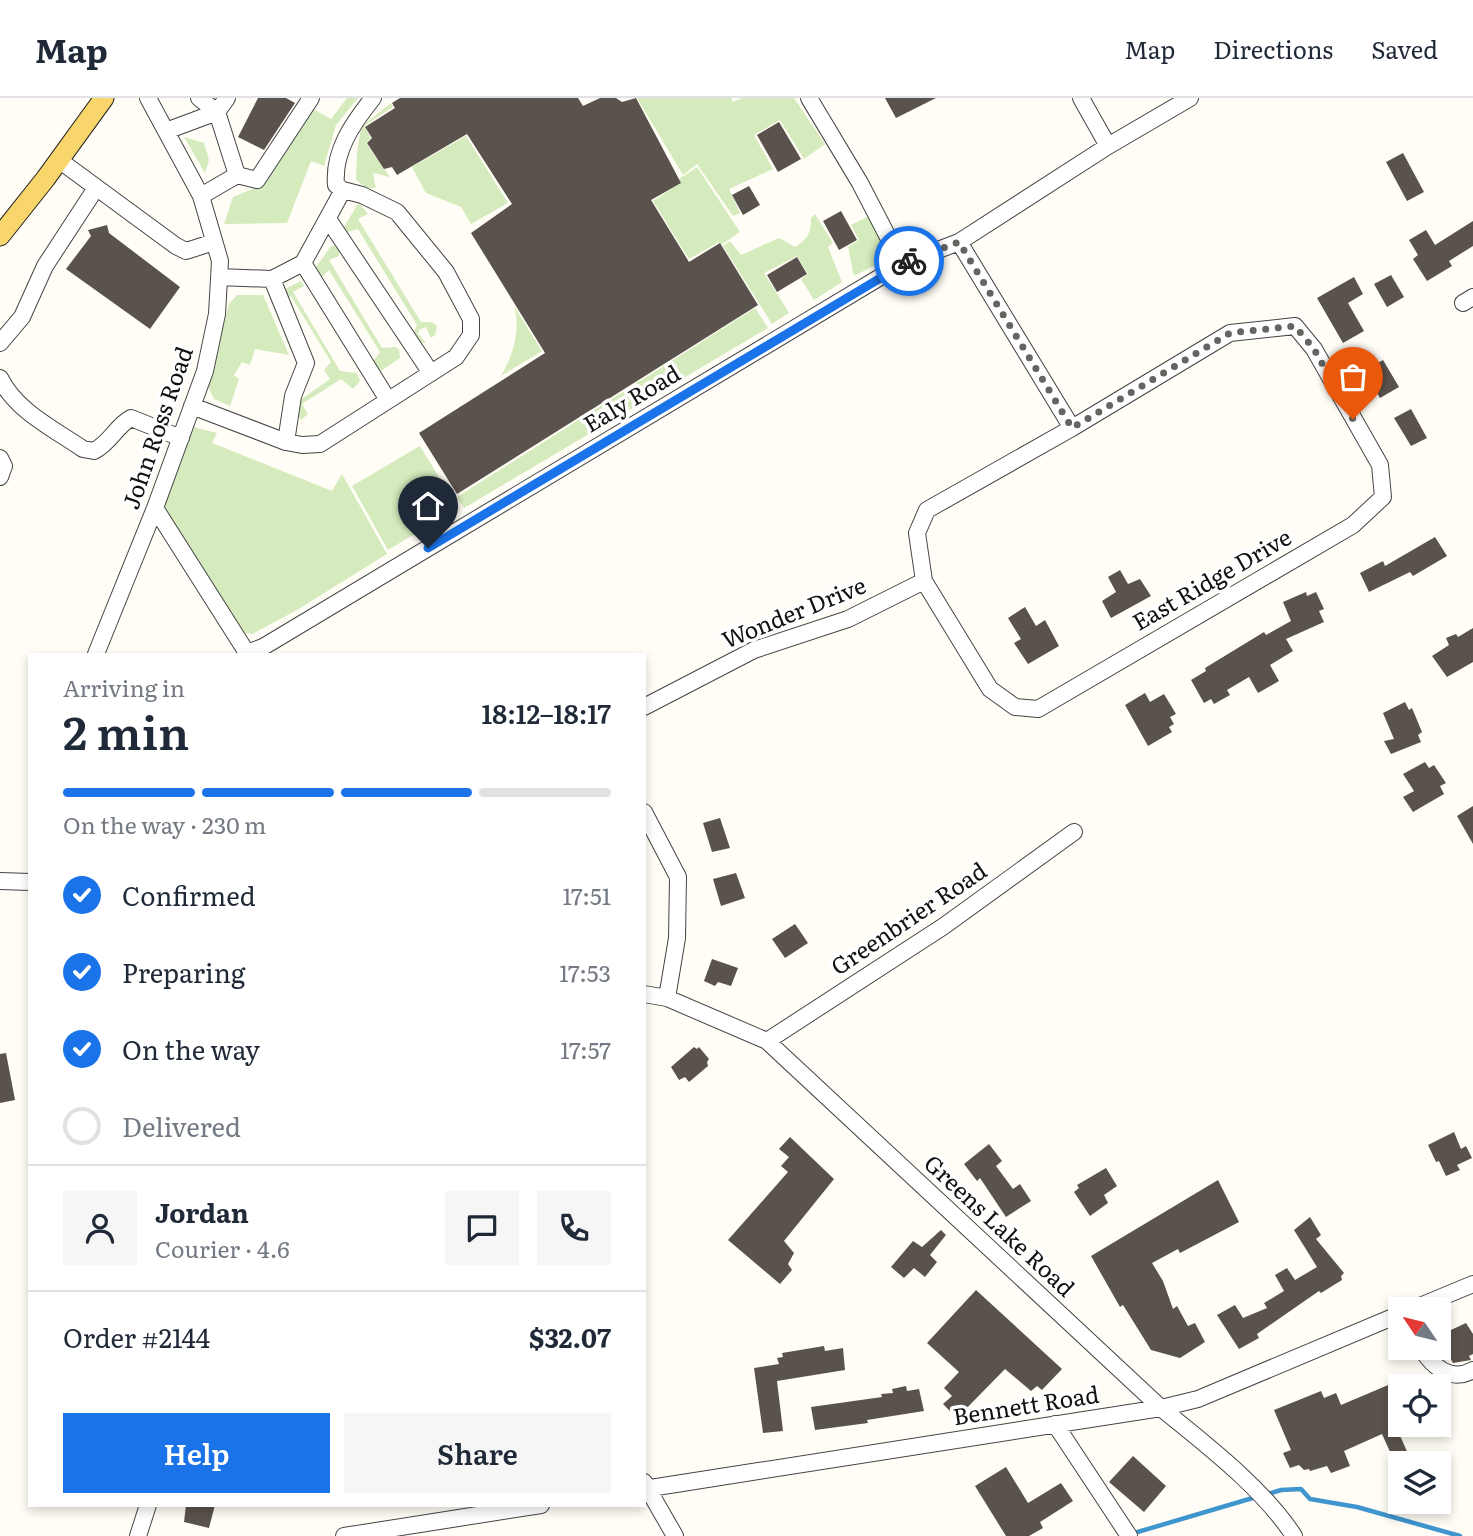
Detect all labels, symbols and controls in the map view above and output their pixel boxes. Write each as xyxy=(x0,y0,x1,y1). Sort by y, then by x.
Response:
text: Map xyxy=(35,24,108,73)
text: Map xyxy=(1124,31,1175,66)
text: Directions xyxy=(1213,31,1333,66)
text: Saved xyxy=(1371,31,1438,66)
courier xyxy=(874,226,944,296)
icon: bike xyxy=(890,242,928,280)
street label: John Ross Road xyxy=(112,341,200,513)
pin xyxy=(1323,347,1383,419)
street label: Ealy Road xyxy=(576,355,686,440)
icon: bag xyxy=(1334,358,1372,396)
pin xyxy=(398,476,458,548)
icon: home xyxy=(409,487,447,525)
street label: East Ridge Drive xyxy=(1125,519,1297,638)
street label: Wonder Drive xyxy=(716,567,871,656)
text: Arriving in xyxy=(63,670,185,704)
text: 18:12–18:17 xyxy=(482,693,611,732)
text: 2 min xyxy=(63,696,189,764)
text: On the way · 230 m xyxy=(63,807,266,841)
street label: Greenbrier Road xyxy=(823,853,993,982)
text: Confirmed xyxy=(122,875,256,914)
icon: check xyxy=(63,876,101,914)
text: 17:51 xyxy=(562,878,611,912)
text: Preparing xyxy=(122,952,245,991)
icon: check xyxy=(63,953,101,991)
text: 17:53 xyxy=(559,955,611,989)
text: On the way xyxy=(122,1029,260,1068)
icon: check xyxy=(63,1030,101,1068)
text: 17:57 xyxy=(560,1032,611,1066)
text: Delivered xyxy=(122,1106,241,1145)
street label: Greens Lake Road xyxy=(918,1146,1083,1303)
button: person xyxy=(63,1191,137,1265)
button: chat xyxy=(445,1191,519,1265)
button: phone xyxy=(537,1191,611,1265)
text: Jordan xyxy=(155,1192,249,1231)
text: Courier · 4.6 xyxy=(155,1231,290,1265)
north arrow xyxy=(1388,1297,1451,1360)
map controls xyxy=(1388,1297,1451,1514)
text: Order #2144 xyxy=(63,1317,210,1356)
text: $32.07 xyxy=(529,1317,611,1356)
button: locate xyxy=(1388,1374,1451,1437)
street label: Bennett Road xyxy=(950,1376,1101,1432)
button: Help xyxy=(63,1413,330,1493)
button: Share xyxy=(344,1413,611,1493)
button: layers xyxy=(1388,1451,1451,1514)

